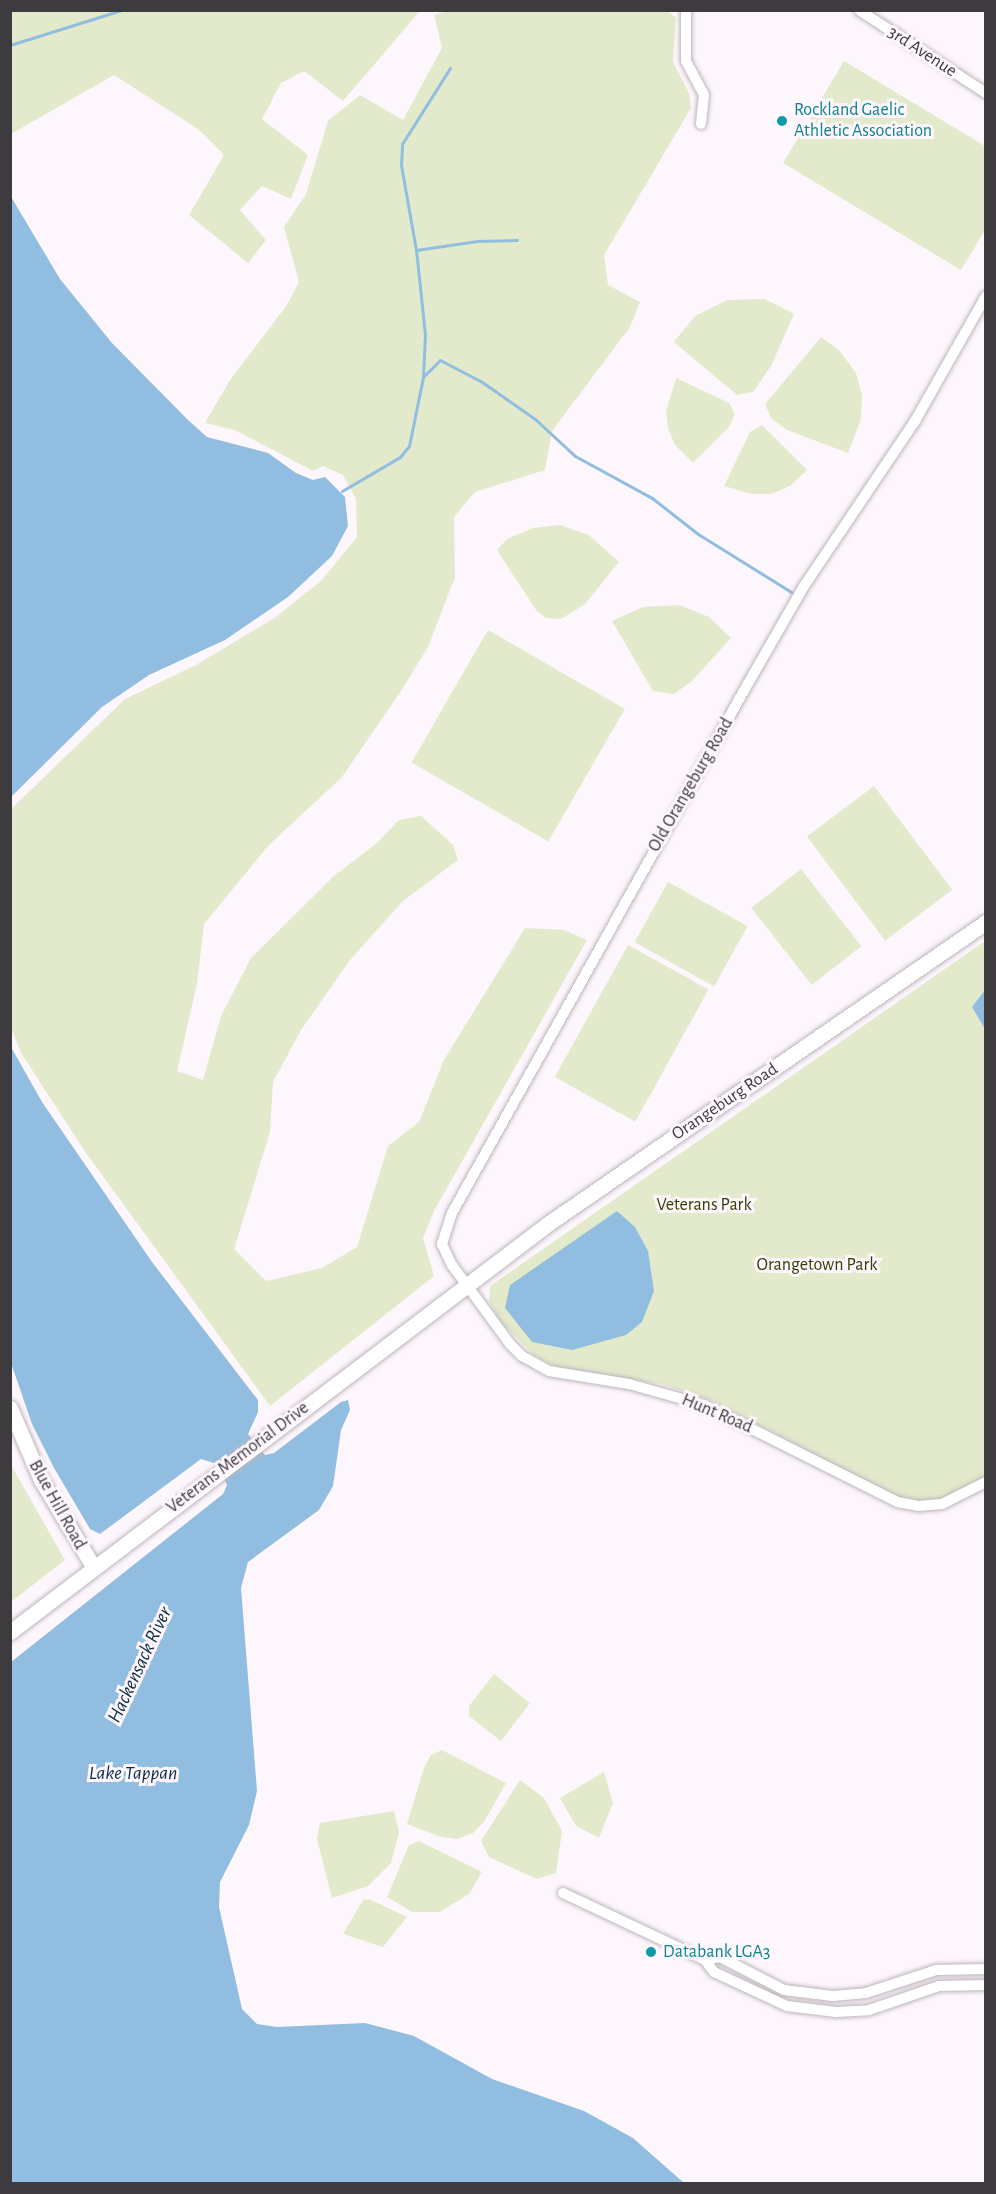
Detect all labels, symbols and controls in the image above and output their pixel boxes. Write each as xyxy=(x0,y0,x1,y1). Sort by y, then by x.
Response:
street label: 3rd Avenue xyxy=(883,22,961,82)
place label: Rockland Gaelic Athletic Association xyxy=(794,100,932,142)
marker: Rockland Gaelic Athletic Association xyxy=(775,114,789,128)
street label: Old Orangeburg Road xyxy=(644,714,738,856)
street label: Orangeburg Road xyxy=(668,1059,782,1145)
park label: Veterans Park xyxy=(656,1194,752,1216)
park label: Orangetown Park xyxy=(756,1254,878,1276)
street label: Hunt Road xyxy=(678,1389,756,1439)
street label: Veterans Memorial Drive xyxy=(163,1397,313,1519)
street label: Blue Hill Road xyxy=(24,1457,90,1553)
water label: Hackensack River xyxy=(103,1603,177,1727)
water label: Lake Tappan xyxy=(89,1761,177,1785)
place label: Databank LGA3 xyxy=(663,1941,770,1963)
marker: Databank LGA3 xyxy=(644,1945,658,1959)

